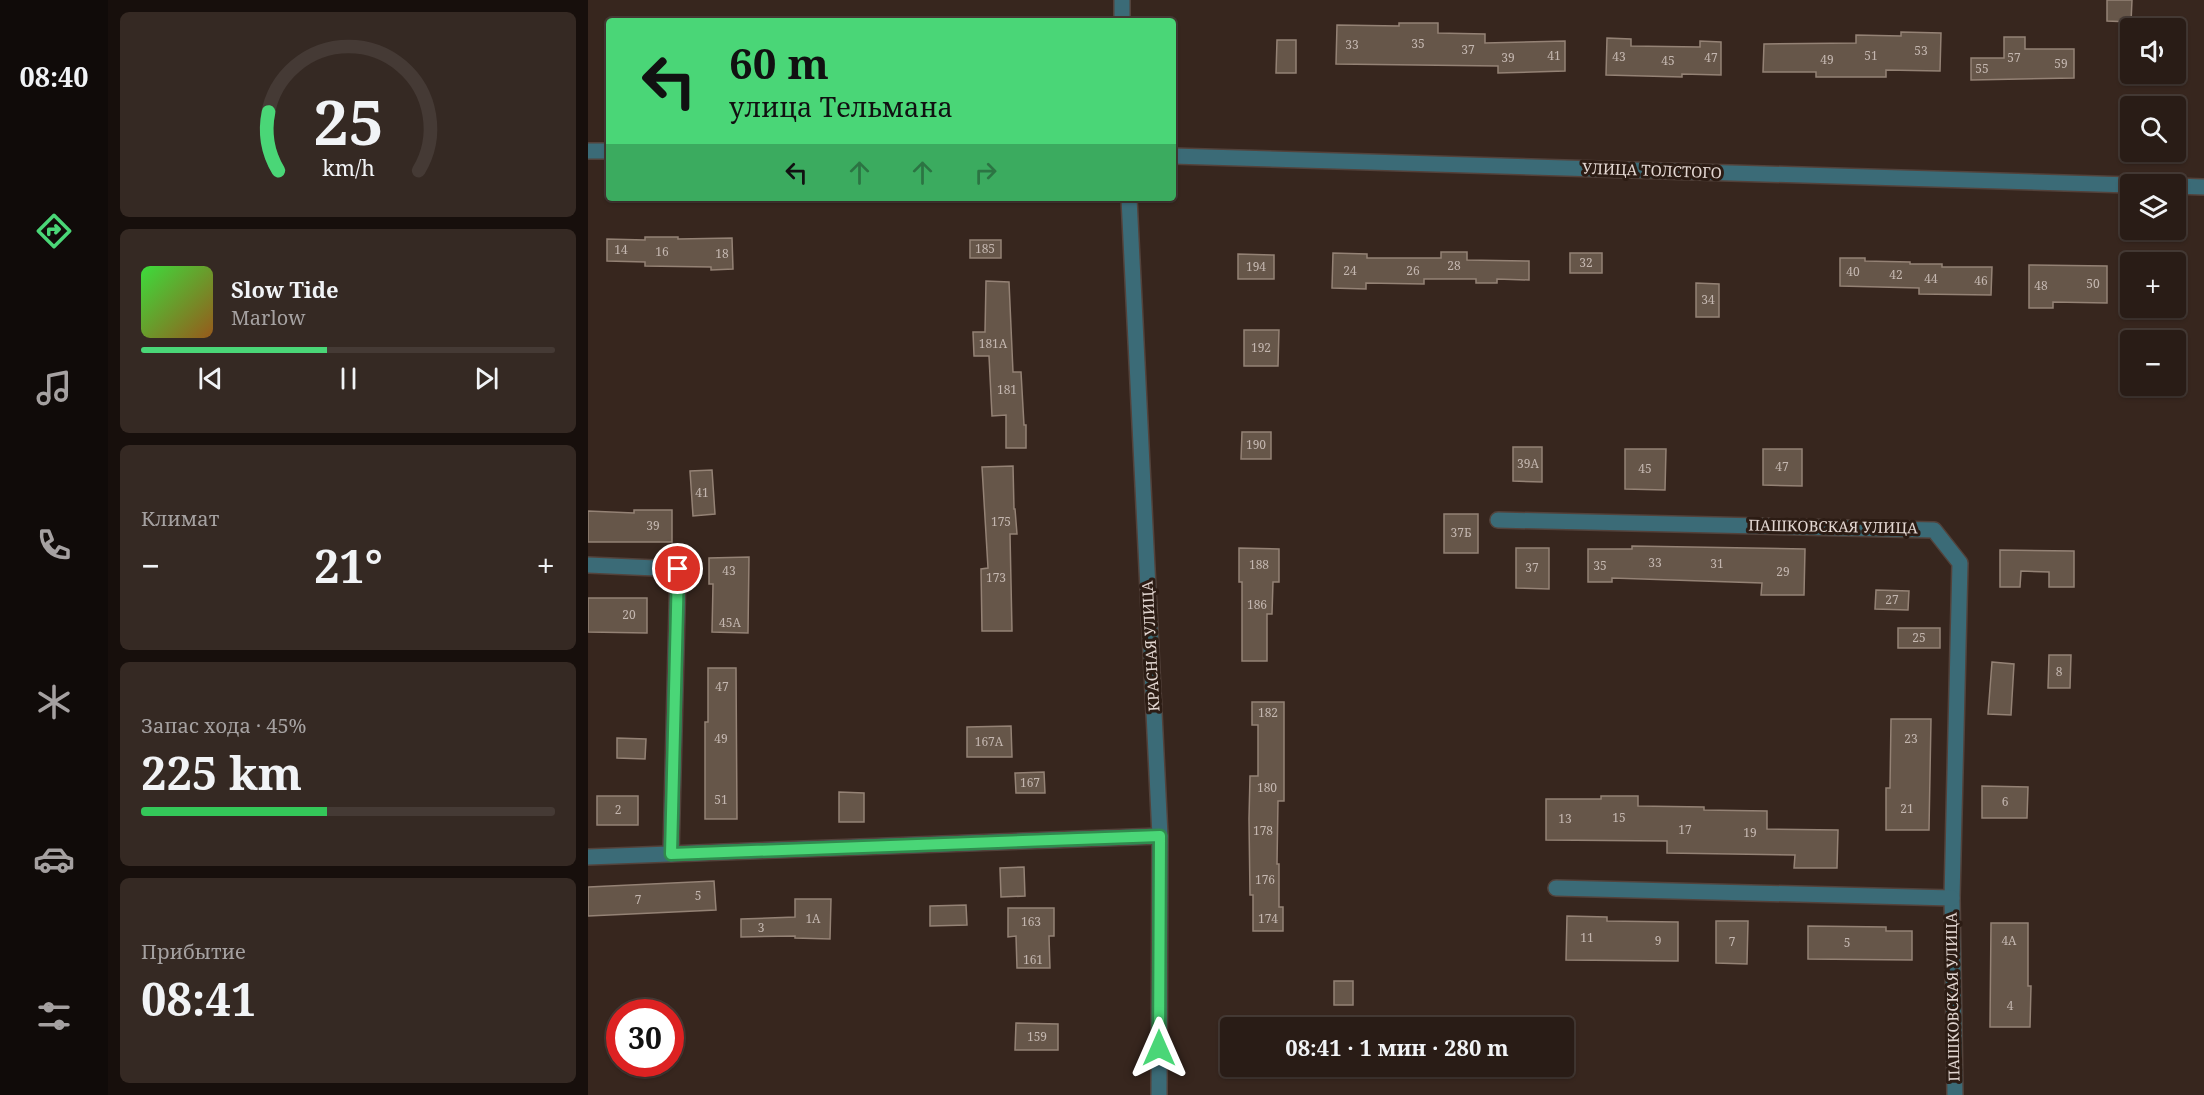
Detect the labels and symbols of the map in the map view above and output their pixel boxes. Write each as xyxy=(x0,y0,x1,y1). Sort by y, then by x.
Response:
house number: 35 xyxy=(1411,35,1425,52)
house number: 33 xyxy=(1345,36,1359,53)
house number: 37 xyxy=(1461,41,1475,58)
house number: 53 xyxy=(1914,42,1928,59)
house number: 41 xyxy=(1547,47,1561,64)
house number: 51 xyxy=(1864,47,1878,64)
house number: 43 xyxy=(1612,48,1626,65)
house number: 39 xyxy=(1501,49,1515,66)
house number: 47 xyxy=(1704,49,1718,66)
house number: 57 xyxy=(2007,49,2021,66)
house number: 49 xyxy=(1820,51,1834,68)
house number: 45 xyxy=(1661,52,1675,69)
house number: 59 xyxy=(2054,55,2068,72)
house number: 55 xyxy=(1975,60,1989,77)
street label: УЛИЦА ТОЛСТОГО xyxy=(1582,158,1722,182)
house number: 185 xyxy=(975,240,995,257)
house number: 14 xyxy=(614,241,628,258)
house number: 16 xyxy=(655,243,669,260)
house number: 18 xyxy=(715,245,729,262)
house number: 32 xyxy=(1579,254,1593,271)
house number: 28 xyxy=(1447,257,1461,274)
house number: 194 xyxy=(1246,258,1266,275)
house number: 24 xyxy=(1343,262,1357,279)
house number: 26 xyxy=(1406,262,1420,279)
house number: 40 xyxy=(1846,263,1860,280)
house number: 42 xyxy=(1889,266,1903,283)
house number: 44 xyxy=(1924,270,1938,287)
house number: 46 xyxy=(1974,272,1988,289)
house number: 50 xyxy=(2086,275,2100,292)
house number: 48 xyxy=(2034,277,2048,294)
house number: 34 xyxy=(1701,291,1715,308)
house number: 181А xyxy=(979,335,1008,352)
house number: 192 xyxy=(1251,339,1271,356)
house number: 181 xyxy=(997,381,1017,398)
house number: 190 xyxy=(1246,436,1266,453)
house number: 39А xyxy=(1517,455,1539,472)
house number: 47 xyxy=(1775,458,1789,475)
house number: 45 xyxy=(1638,460,1652,477)
house number: 41 xyxy=(695,484,709,501)
house number: 175 xyxy=(991,513,1011,530)
street label: ПАШКОВСКАЯ УЛИЦА xyxy=(1748,515,1918,537)
house number: 39 xyxy=(646,517,660,534)
house number: 37Б xyxy=(1451,524,1471,541)
pin xyxy=(652,543,703,594)
house number: 33 xyxy=(1648,554,1662,571)
house number: 31 xyxy=(1710,555,1724,572)
house number: 188 xyxy=(1249,556,1269,573)
house number: 35 xyxy=(1593,557,1607,574)
house number: 37 xyxy=(1525,559,1539,576)
house number: 43 xyxy=(722,562,736,579)
house number: 29 xyxy=(1776,563,1790,580)
house number: 173 xyxy=(986,569,1006,586)
street label: КРАСНАЯ УЛИЦА xyxy=(1137,580,1163,712)
house number: 27 xyxy=(1885,591,1899,608)
house number: 186 xyxy=(1247,596,1267,613)
house number: 20 xyxy=(622,606,636,623)
house number: 45А xyxy=(719,614,741,631)
house number: 25 xyxy=(1912,629,1926,646)
house number: 8 xyxy=(2056,663,2063,680)
house number: 47 xyxy=(715,678,729,695)
house number: 182 xyxy=(1258,704,1278,721)
house number: 49 xyxy=(714,730,728,747)
house number: 23 xyxy=(1904,730,1918,747)
house number: 167А xyxy=(975,733,1004,750)
house number: 167 xyxy=(1020,774,1040,791)
house number: 180 xyxy=(1257,779,1277,796)
house number: 51 xyxy=(714,791,728,808)
house number: 6 xyxy=(2002,793,2009,810)
house number: 21 xyxy=(1900,800,1914,817)
house number: 2 xyxy=(615,801,621,818)
house number: 15 xyxy=(1612,809,1626,826)
house number: 13 xyxy=(1558,810,1572,827)
house number: 17 xyxy=(1678,821,1692,838)
house number: 178 xyxy=(1253,822,1273,839)
house number: 19 xyxy=(1743,824,1757,841)
house number: 176 xyxy=(1255,871,1275,888)
house number: 5 xyxy=(695,887,701,904)
house number: 7 xyxy=(635,891,642,908)
house number: 1А xyxy=(805,910,821,927)
house number: 174 xyxy=(1258,910,1278,927)
street label: ПАШКОВСКАЯ УЛИЦА xyxy=(1941,912,1963,1082)
house number: 163 xyxy=(1021,913,1041,930)
house number: 3 xyxy=(758,919,765,936)
house number: 11 xyxy=(1580,929,1594,946)
house number: 9 xyxy=(1655,932,1661,949)
house number: 4А xyxy=(2001,932,2017,949)
house number: 7 xyxy=(1729,933,1736,950)
house number: 5 xyxy=(1844,934,1850,951)
house number: 161 xyxy=(1023,951,1043,968)
house number: 4 xyxy=(2007,997,2014,1014)
speed limit sign: 30 xyxy=(606,999,684,1077)
position arrow xyxy=(1127,1016,1191,1080)
house number: 159 xyxy=(1027,1028,1047,1045)

